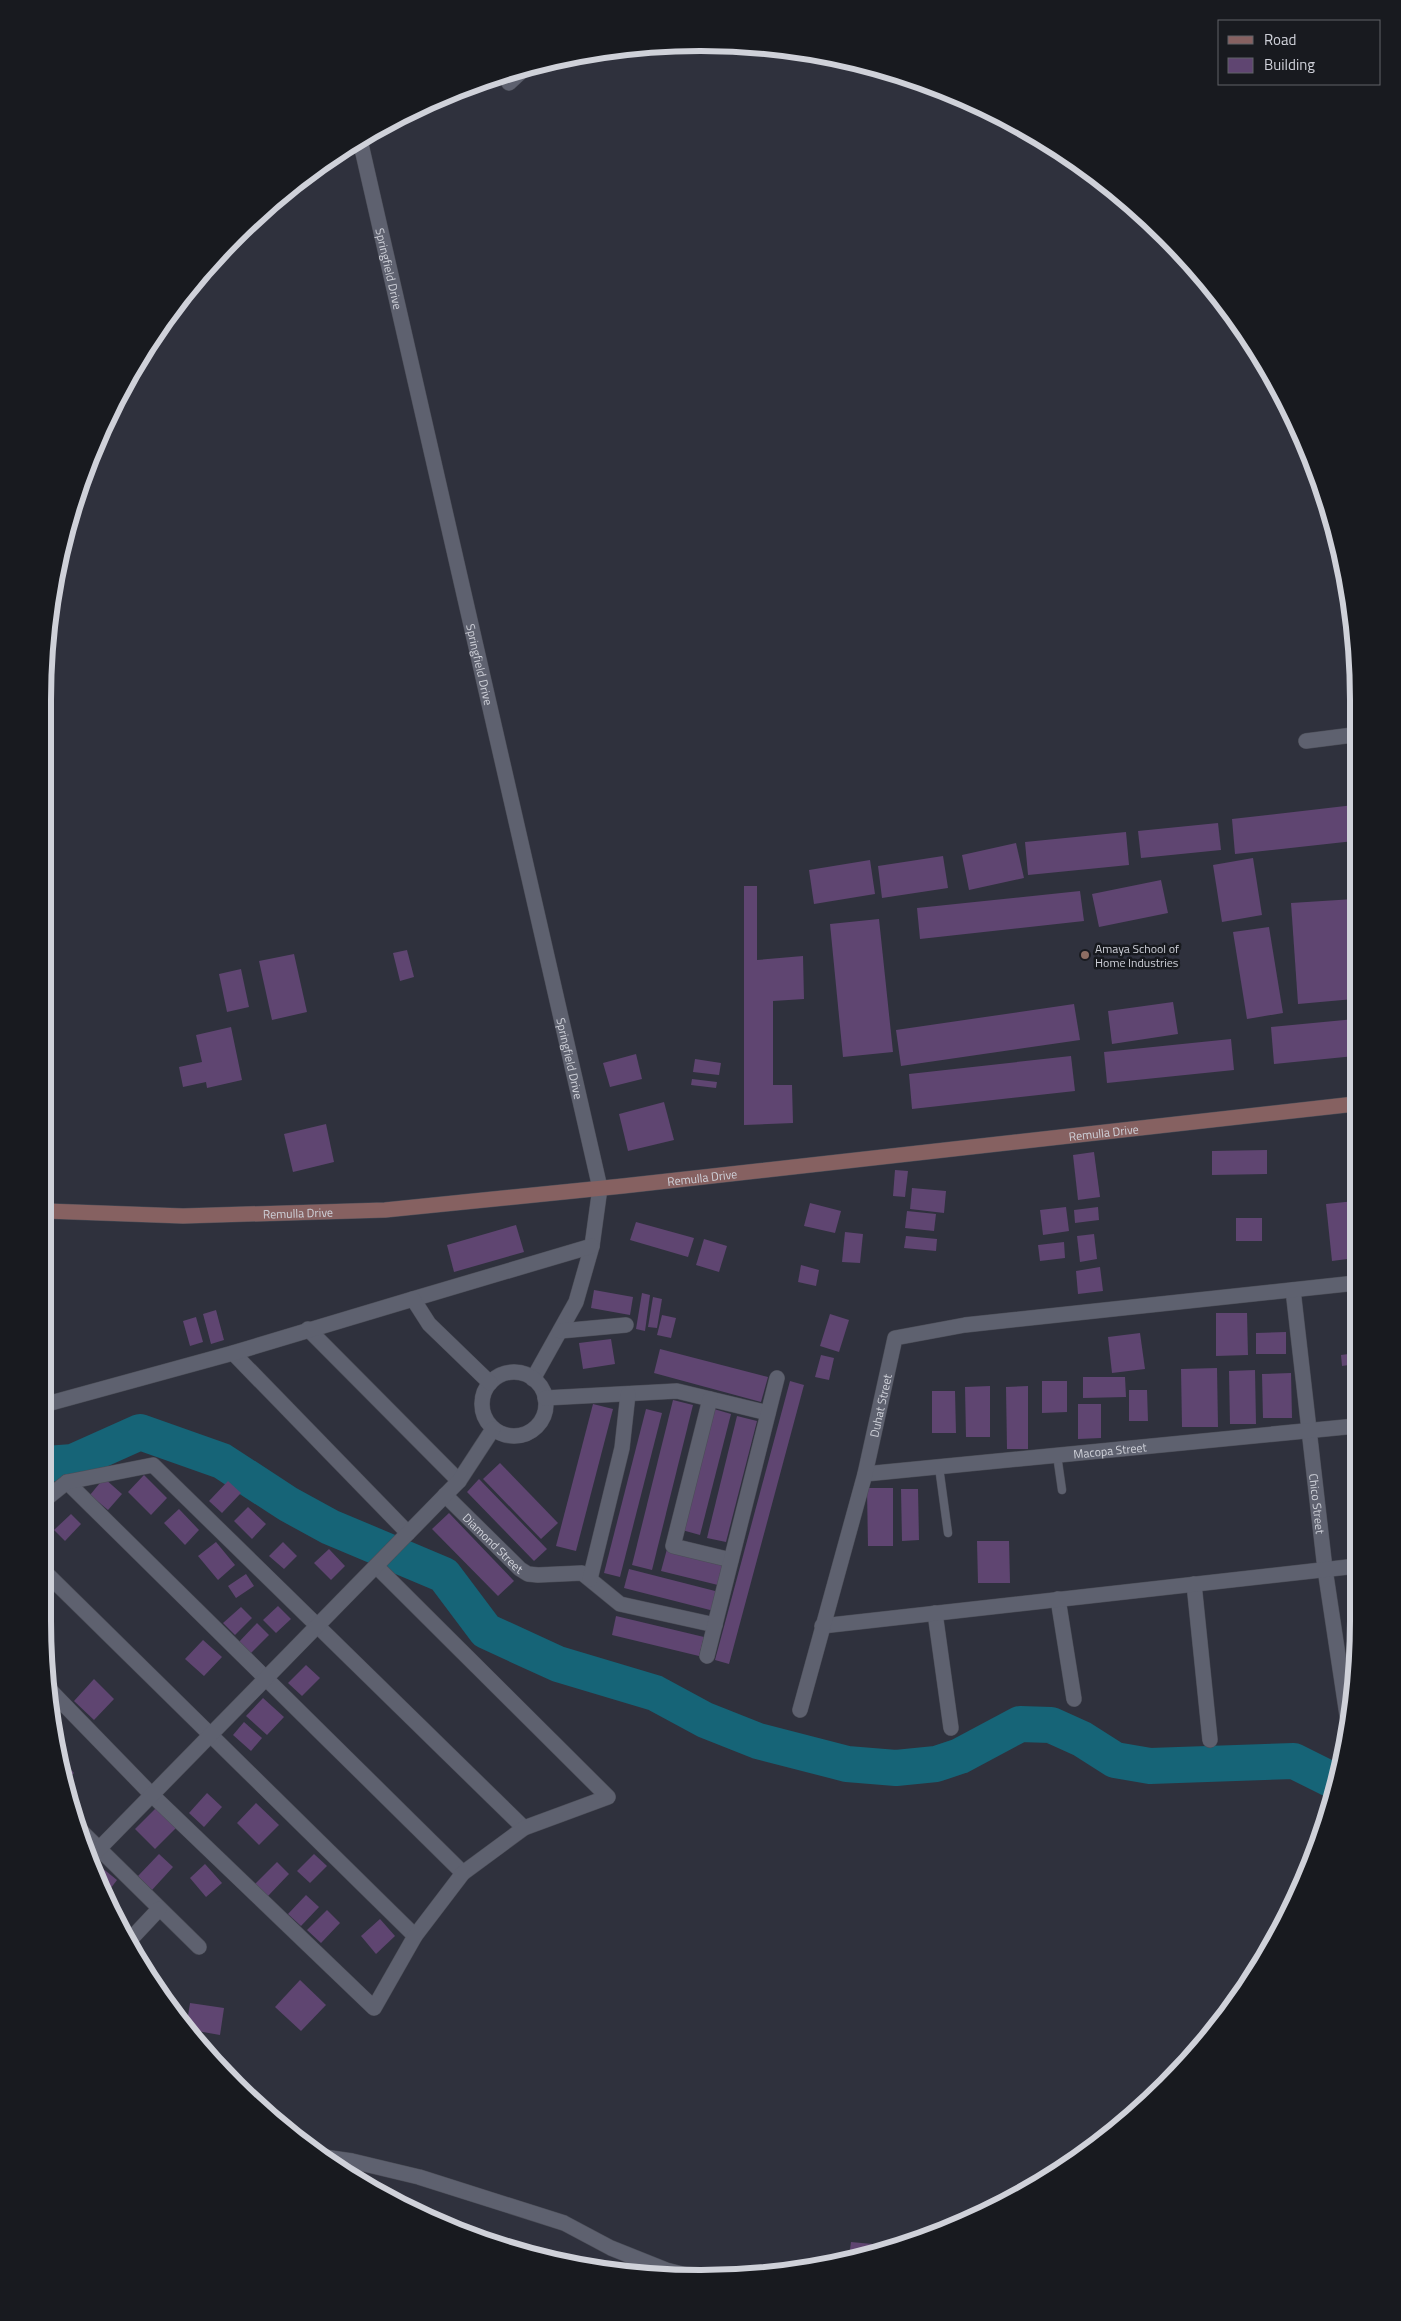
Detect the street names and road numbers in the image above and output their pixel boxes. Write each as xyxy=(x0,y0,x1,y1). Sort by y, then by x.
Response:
street label: Springfield Drive xyxy=(371,226,408,311)
street label: Springfield Drive xyxy=(462,622,499,707)
street label: Springfield Drive xyxy=(552,1016,589,1101)
street label: Remulla Drive xyxy=(1068,1119,1140,1146)
street label: Remulla Drive xyxy=(666,1164,738,1190)
street label: Remulla Drive xyxy=(262,1202,333,1223)
street label: Duhat Street xyxy=(864,1371,897,1439)
street label: Macopa Street xyxy=(1072,1437,1148,1463)
street label: Chico Street xyxy=(1305,1472,1330,1536)
street label: Diamond Street xyxy=(459,1508,528,1579)

